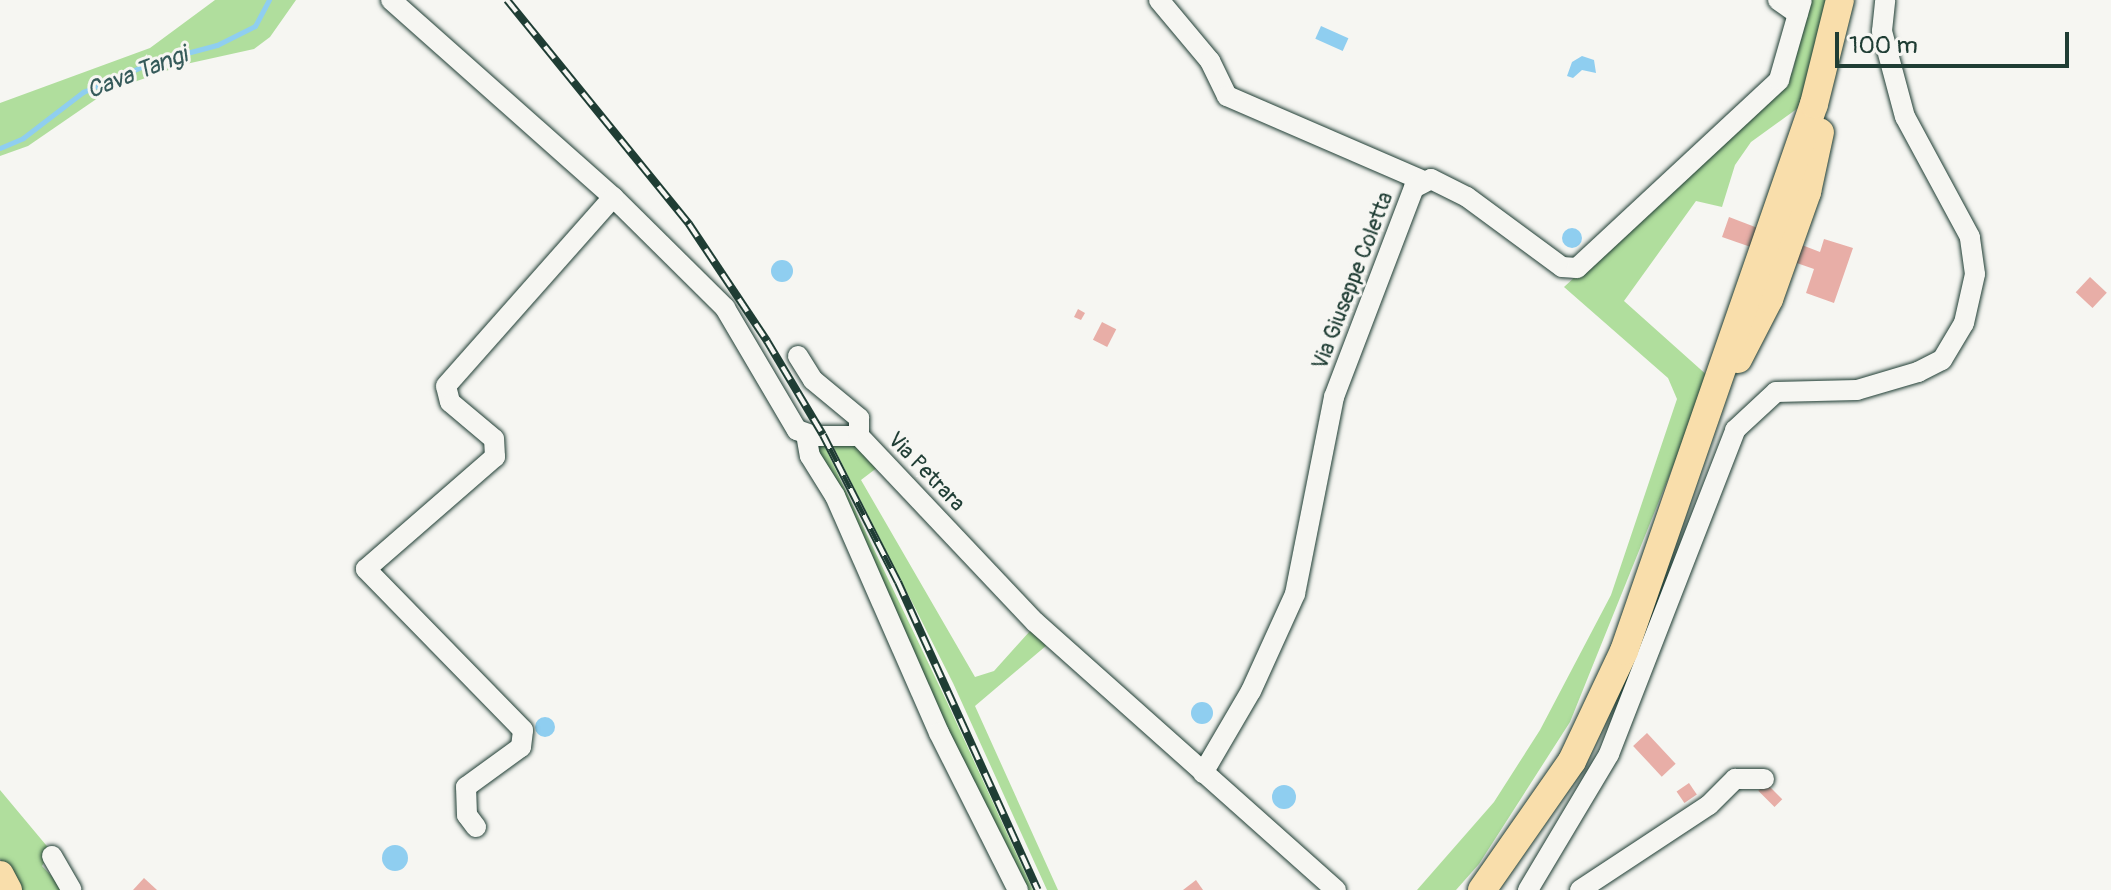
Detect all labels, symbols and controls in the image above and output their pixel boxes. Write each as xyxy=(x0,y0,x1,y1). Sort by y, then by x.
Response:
scale bar xyxy=(1839,16,2073,66)
text: 100 m xyxy=(1849,31,1918,60)
water label: Cava Tangi xyxy=(83,41,191,105)
street label: Via Giuseppe Coletta xyxy=(1307,188,1399,374)
street label: Via Petrara xyxy=(882,427,970,517)

